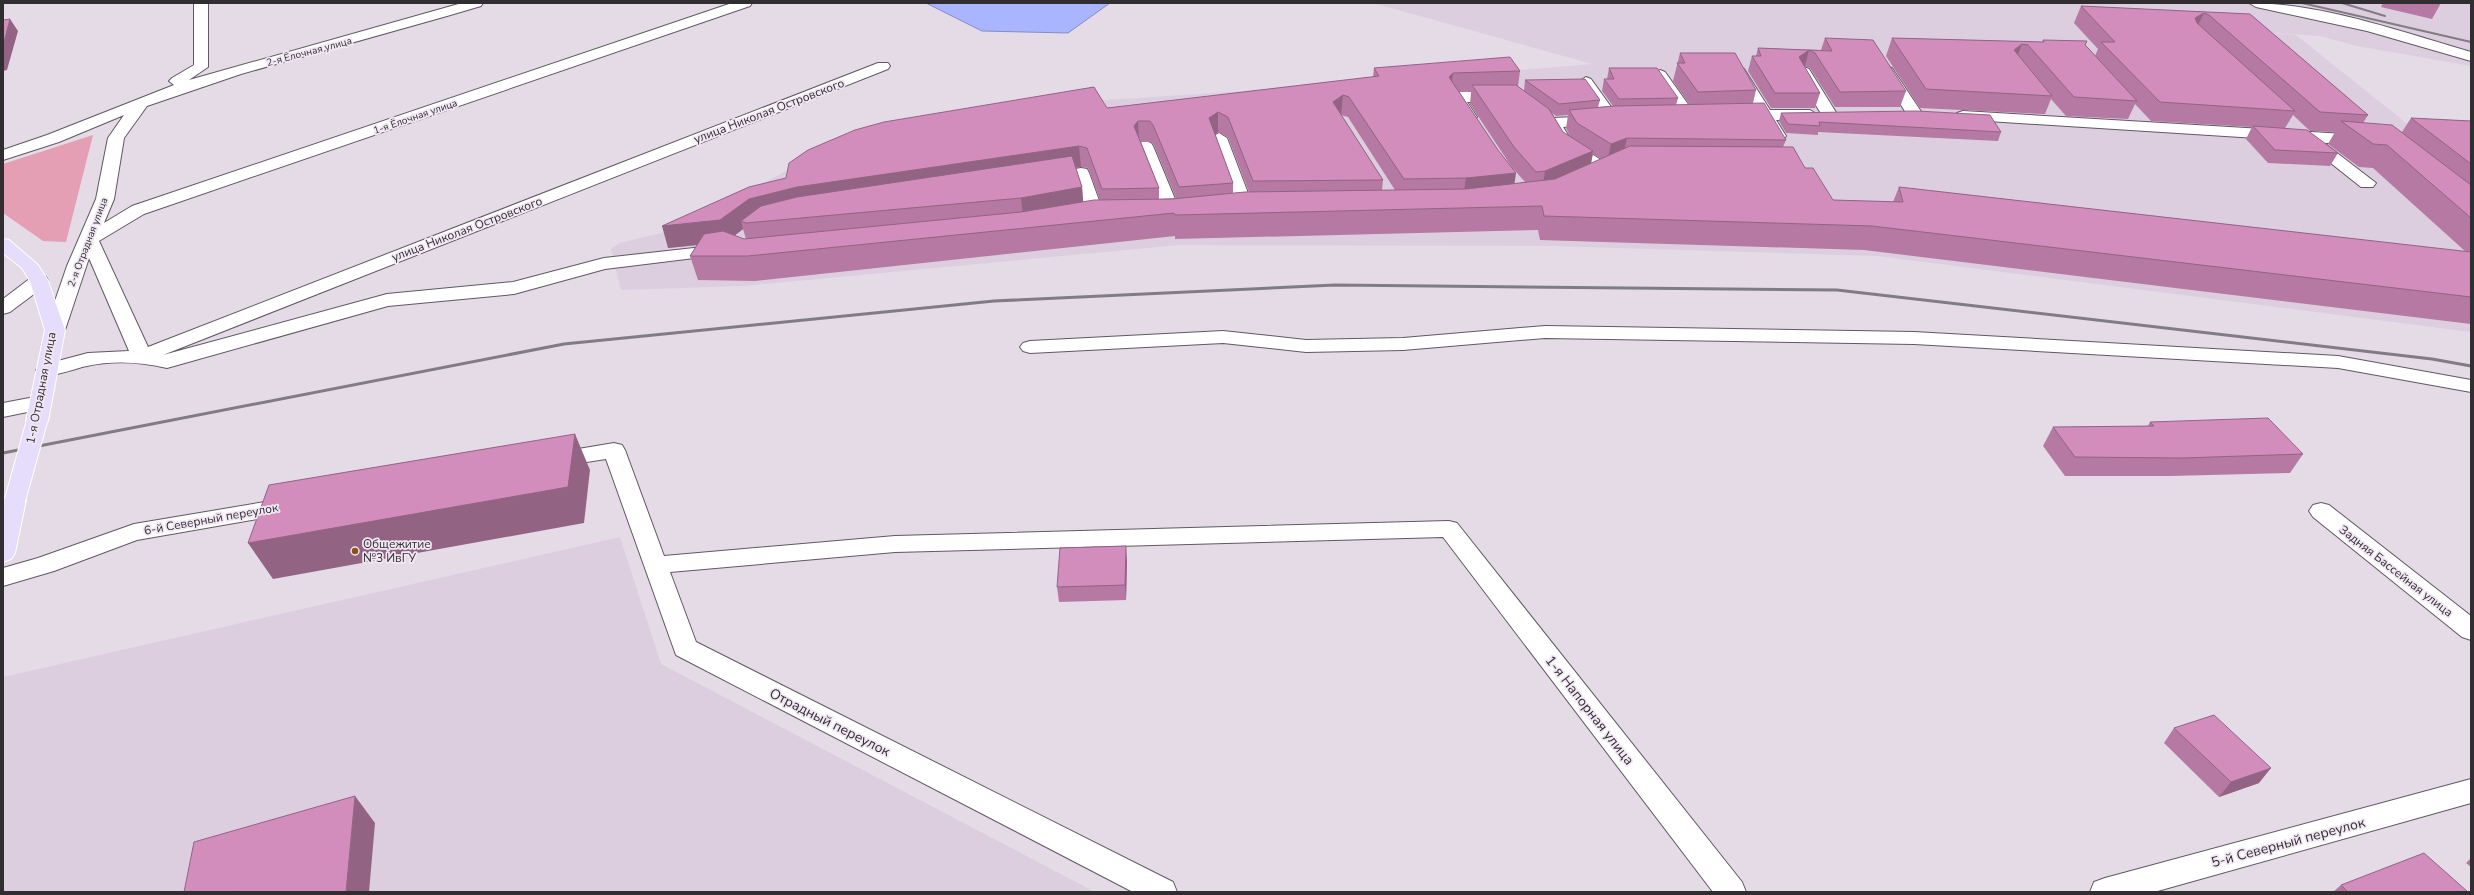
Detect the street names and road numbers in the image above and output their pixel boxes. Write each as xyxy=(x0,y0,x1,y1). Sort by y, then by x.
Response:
street label: 2-я Ёлочная улица xyxy=(265,34,354,70)
street label: улица Николая Островского xyxy=(691,75,847,147)
street label: 1-я Ёлочная улица xyxy=(371,96,459,138)
street label: улица Николая Островского xyxy=(389,193,545,265)
street label: 2-я Отрадная улица xyxy=(64,196,111,289)
street label: 1-я Отрадная улица xyxy=(22,331,60,445)
street label: 6-й Северный переулок xyxy=(143,499,280,539)
street label: Задняя Бассейная улица xyxy=(2336,522,2456,620)
street label: 1-я Напорная улица xyxy=(1541,652,1638,769)
street label: Отрадный переулок xyxy=(766,684,894,761)
street label: 5-й Северный переулок xyxy=(2209,813,2368,872)

